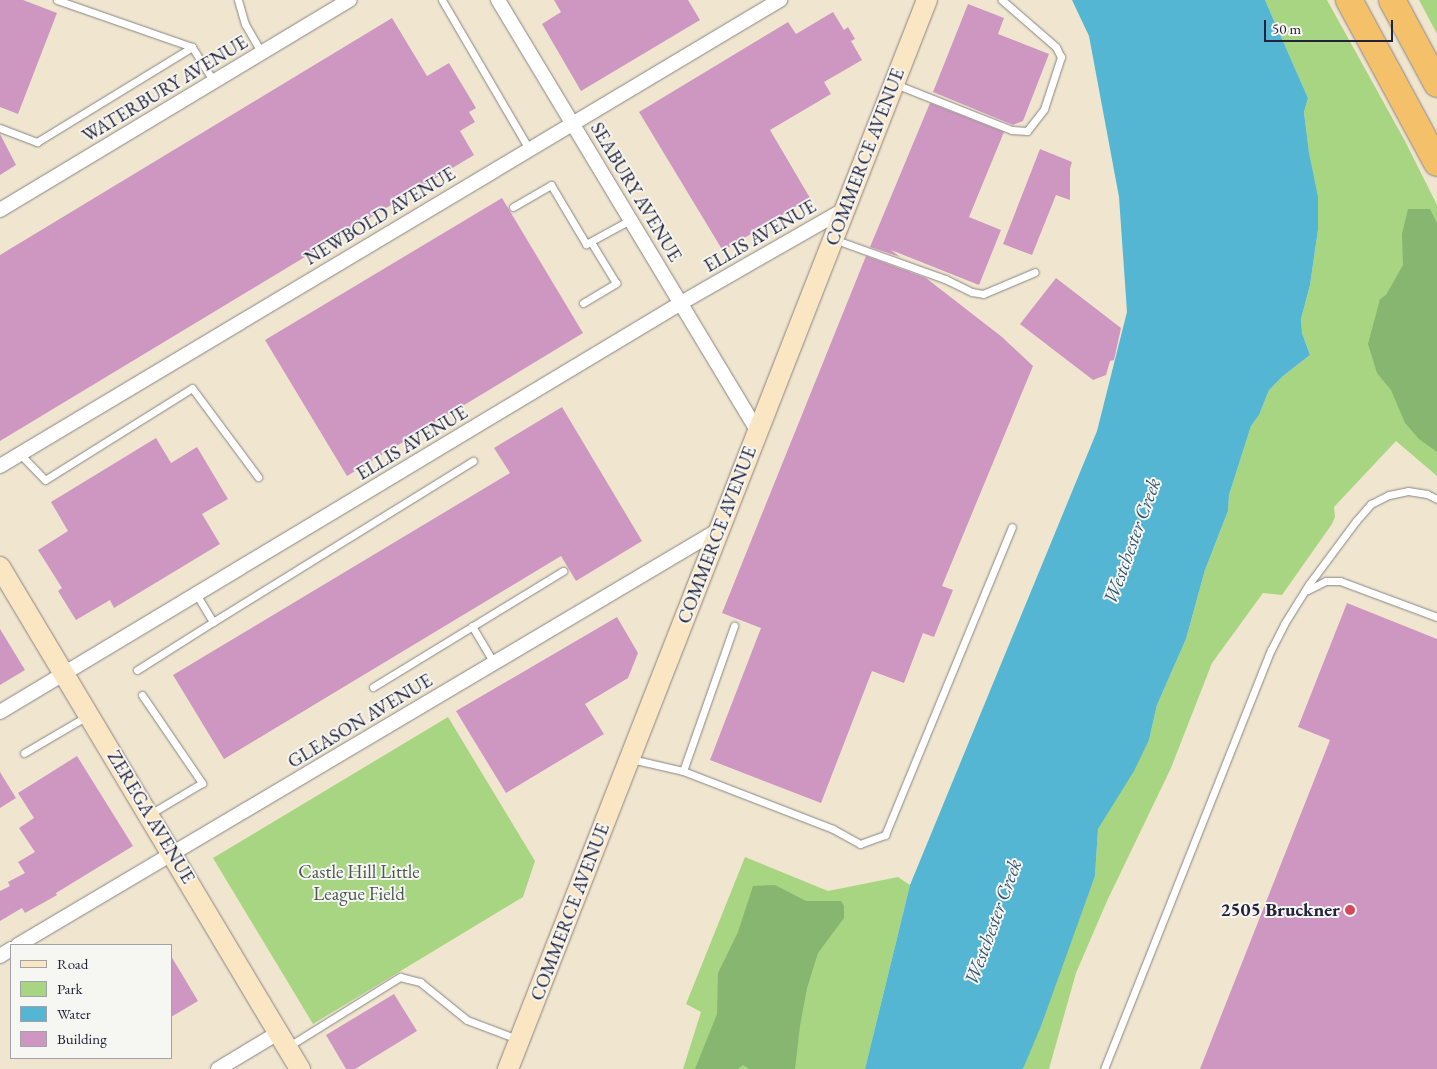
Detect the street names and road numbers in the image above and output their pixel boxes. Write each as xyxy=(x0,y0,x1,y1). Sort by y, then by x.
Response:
street label: WATERBURY AVENUE xyxy=(78,31,252,147)
street label: COMMERCE AVENUE xyxy=(821,65,909,249)
street label: SEABURY AVENUE xyxy=(585,118,687,266)
street label: NEWBOLD AVENUE xyxy=(300,162,460,270)
street label: ELLIS AVENUE xyxy=(700,195,820,277)
street label: ELLIS AVENUE xyxy=(352,401,472,485)
street label: COMMERCE AVENUE xyxy=(673,443,761,627)
street label: GLEASON AVENUE xyxy=(284,669,436,773)
street label: ZEREGA AVENUE xyxy=(102,746,200,888)
street label: COMMERCE AVENUE xyxy=(526,820,614,1004)

